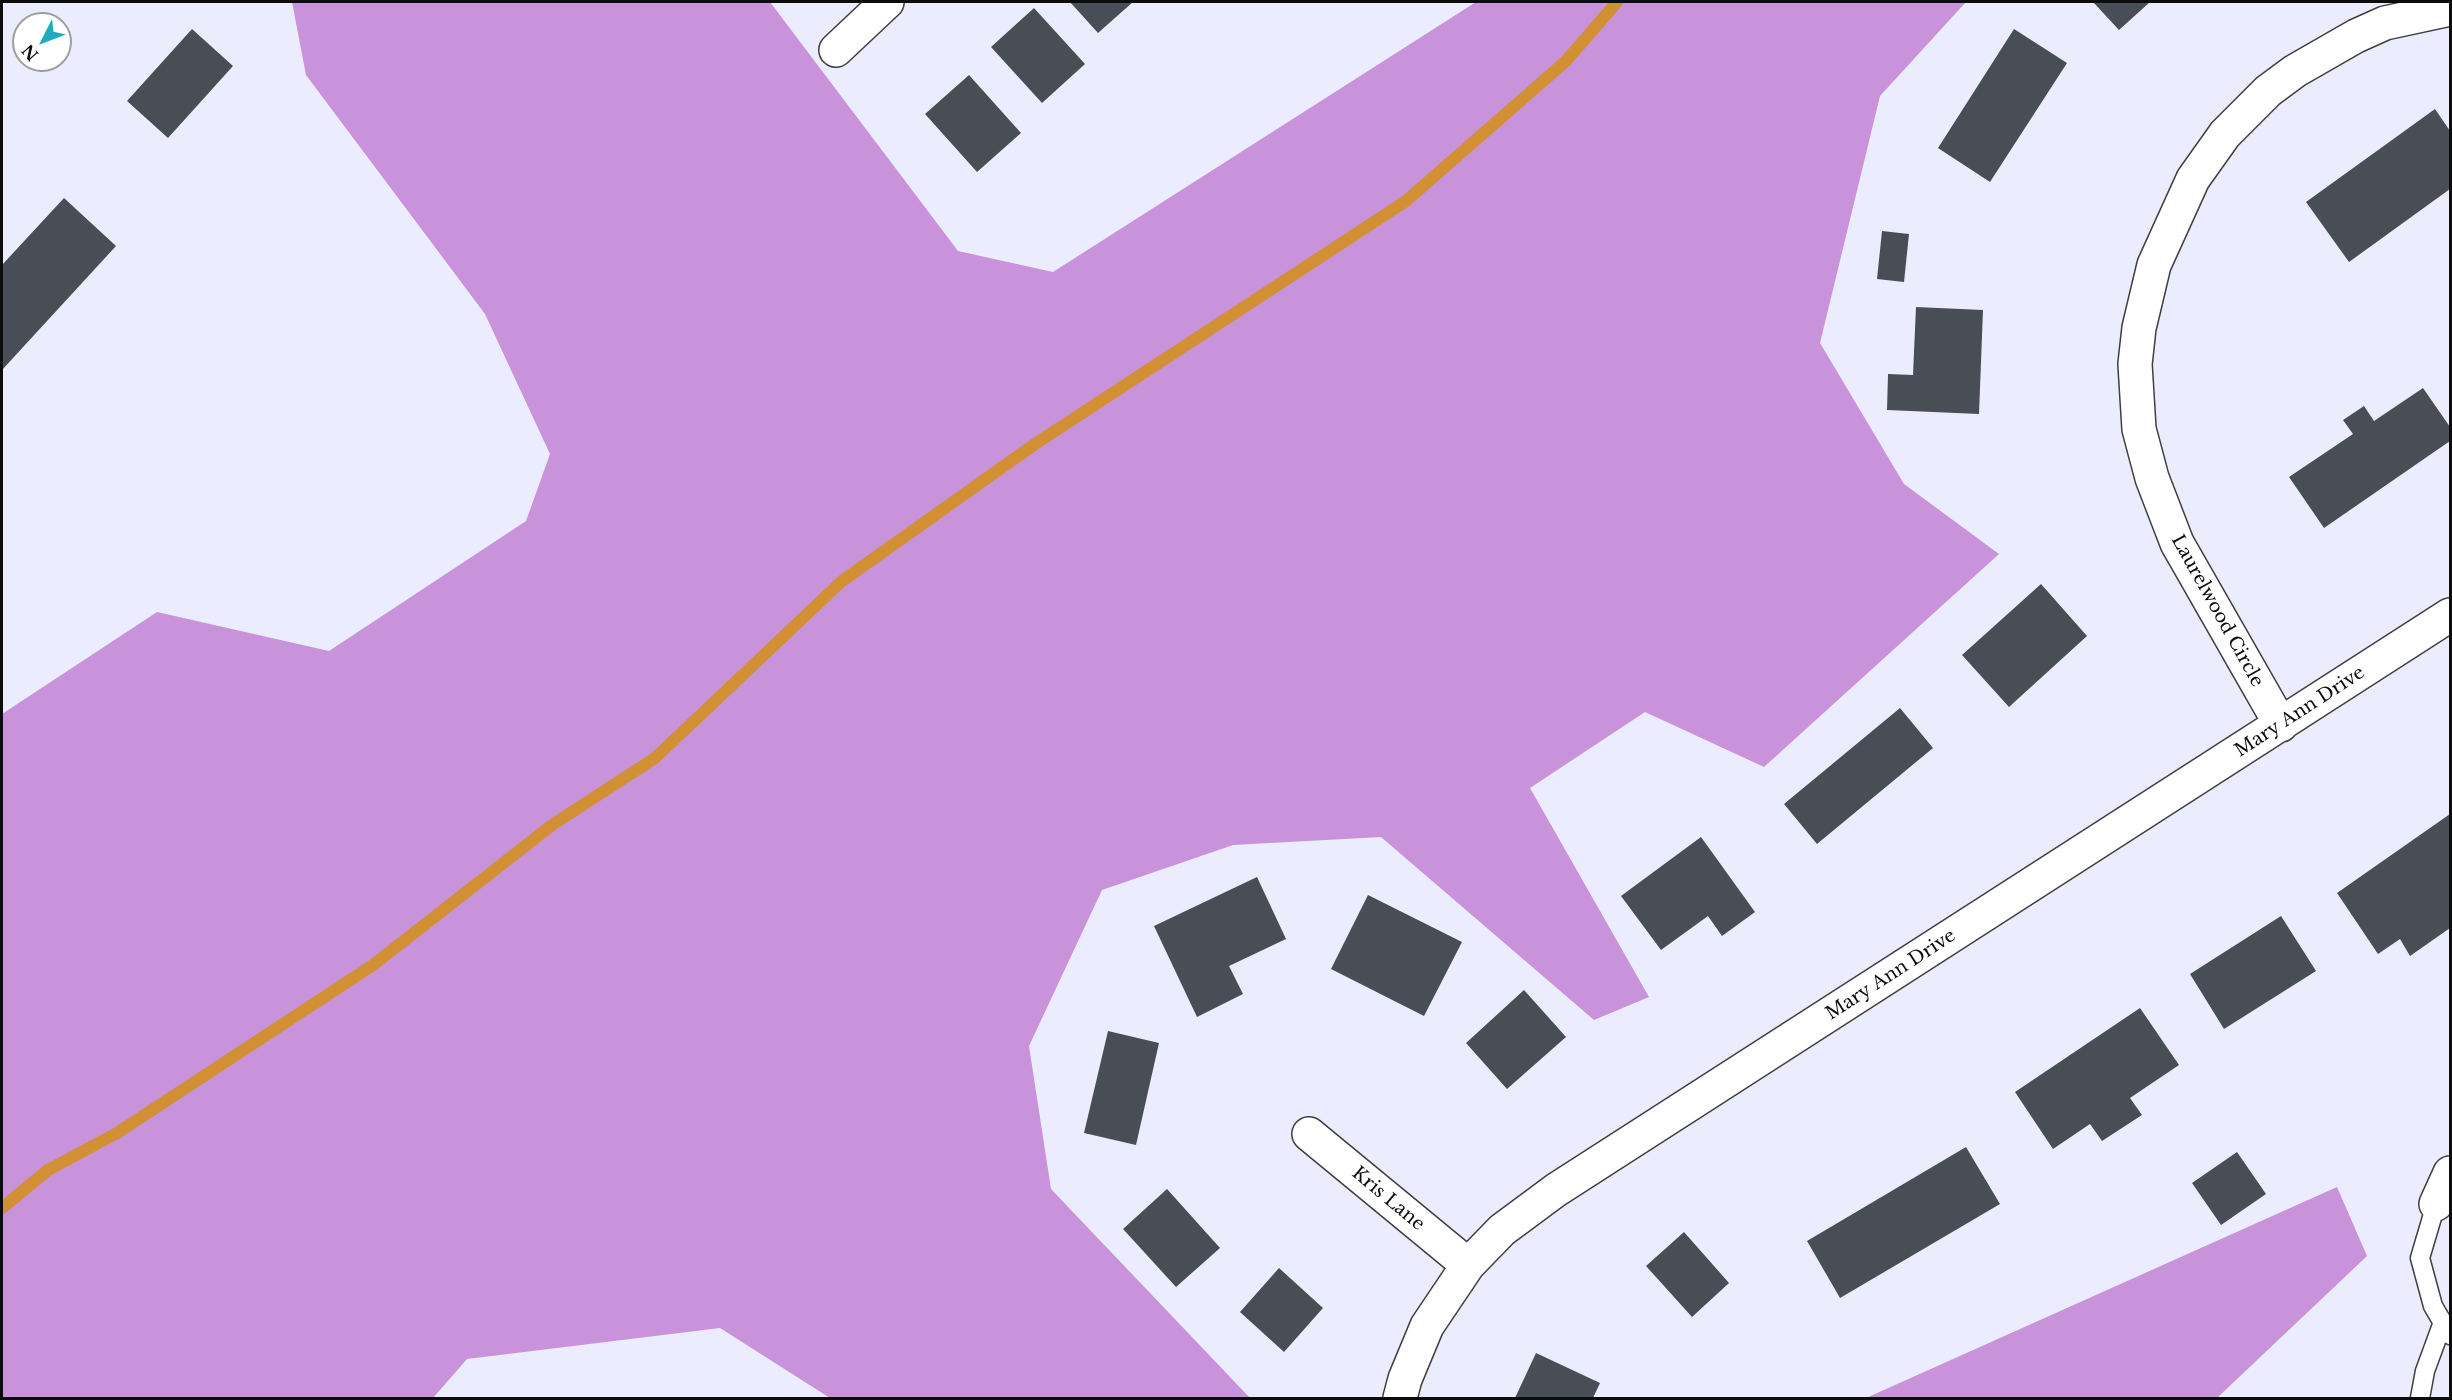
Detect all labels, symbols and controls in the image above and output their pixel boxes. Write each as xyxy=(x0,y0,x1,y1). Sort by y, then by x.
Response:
north arrow xyxy=(12,12,72,72)
text: N xyxy=(18,40,43,65)
street label: Laurelwood Circle xyxy=(2166,531,2268,691)
street label: Mary Ann Drive xyxy=(2231,662,2369,762)
street label: Mary Ann Drive xyxy=(1822,925,1960,1025)
street label: Kris Lane xyxy=(1347,1162,1429,1236)

